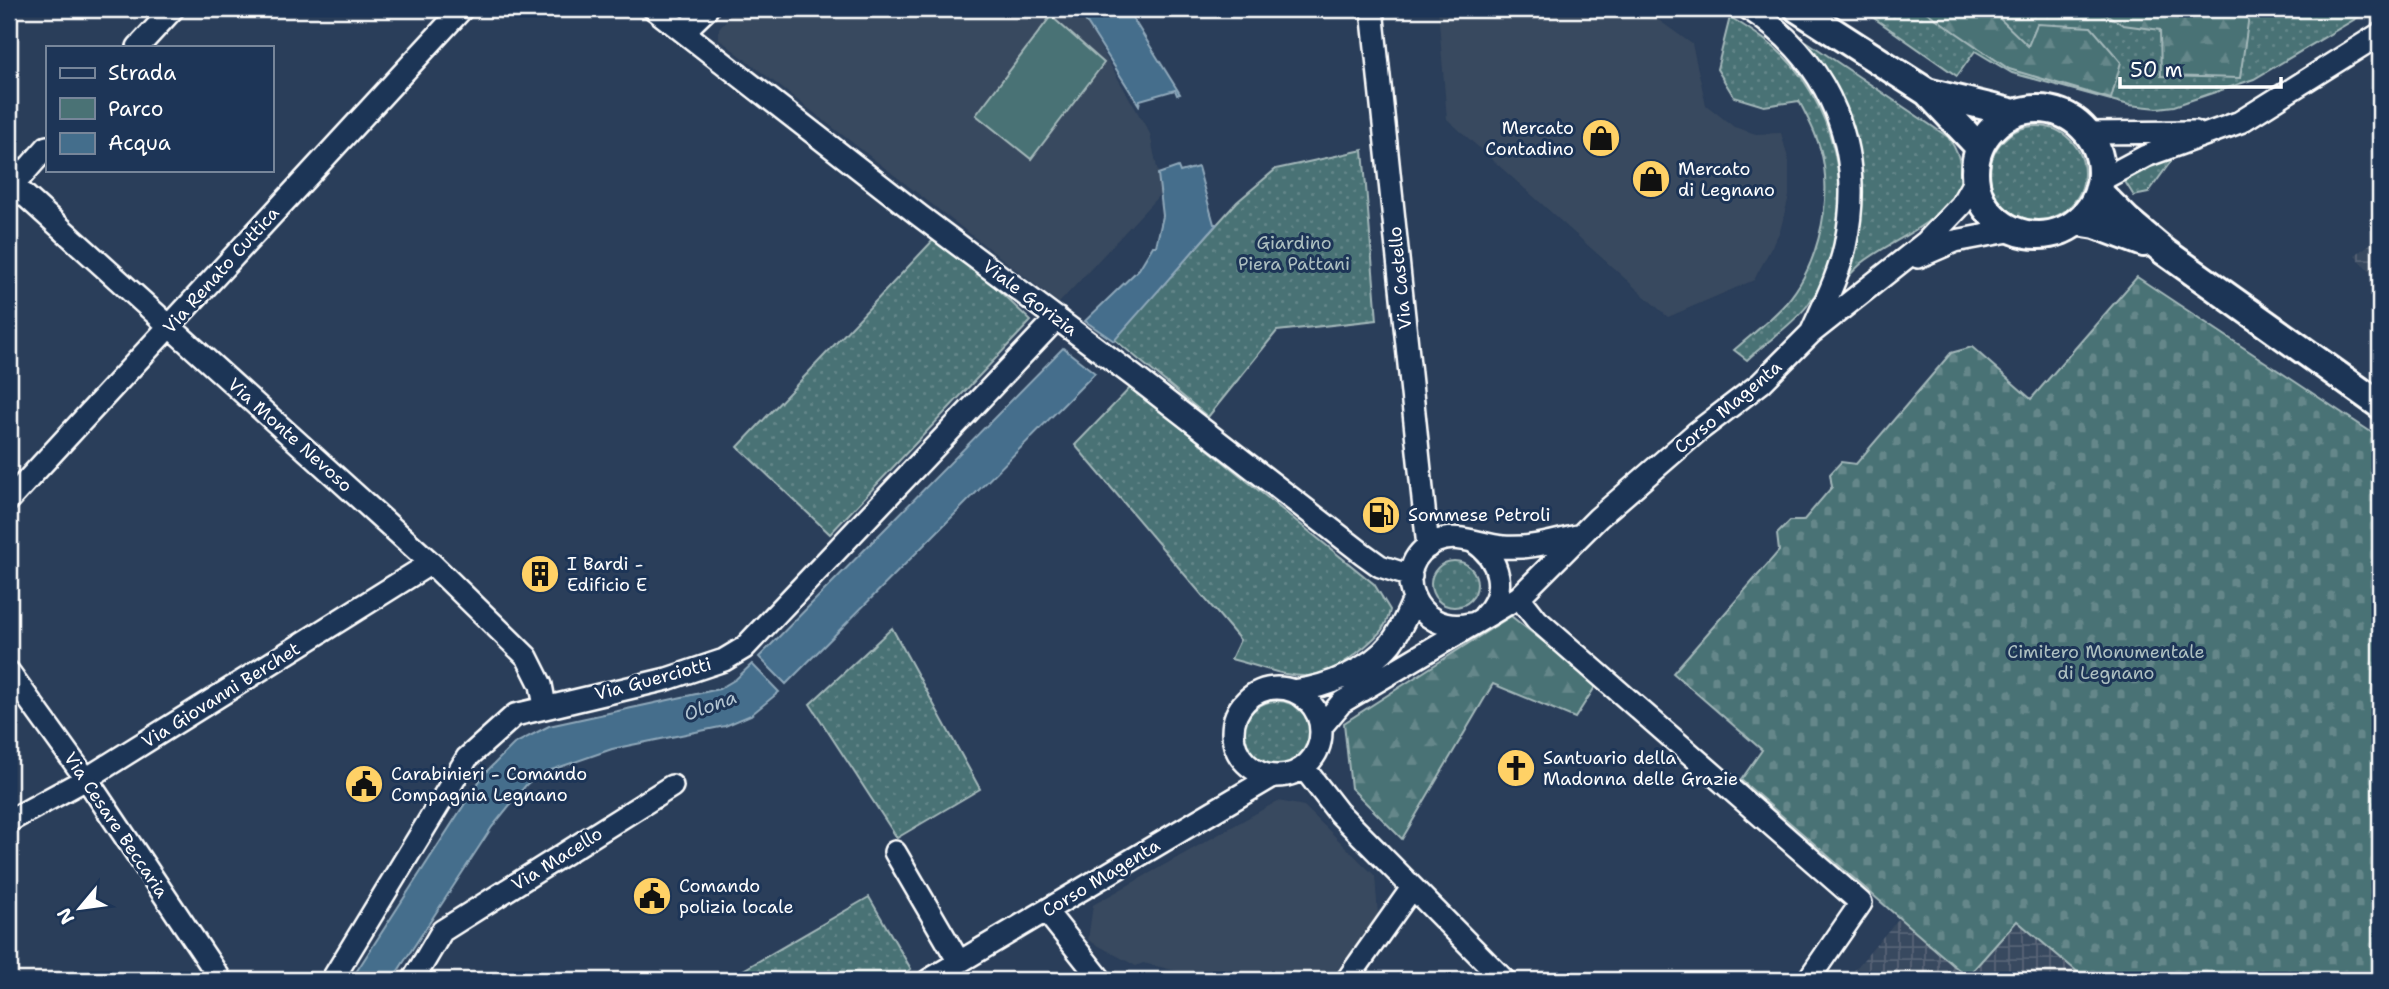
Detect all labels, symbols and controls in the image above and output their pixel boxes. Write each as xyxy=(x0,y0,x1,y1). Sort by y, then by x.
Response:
legend xyxy=(46,46,273,172)
scale bar xyxy=(2120,46,2280,90)
text: 50 m xyxy=(2130,56,2183,84)
text: Strada xyxy=(108,59,176,87)
text: Parco xyxy=(108,95,163,123)
place label: Mercato Contadino xyxy=(1485,116,1574,161)
shop icon: Mercato Contadino xyxy=(1580,117,1622,159)
text: Acqua xyxy=(108,129,171,157)
place label: Mercato di Legnano xyxy=(1678,157,1775,202)
shop icon: Mercato di Legnano xyxy=(1630,158,1672,200)
street label: Via Renato Cuttica xyxy=(158,201,284,339)
street label: Via Castello xyxy=(1383,225,1417,331)
park label: Giardino Piera Pattani xyxy=(1238,231,1350,276)
street label: Viale Gorizia xyxy=(978,254,1082,342)
street label: Corso Magenta xyxy=(1669,355,1787,459)
street label: Via Monte Nevoso xyxy=(223,373,357,497)
fuel station icon: Sommese Petroli xyxy=(1360,494,1402,536)
place label: Sommese Petroli xyxy=(1408,503,1551,527)
place label: I Bardi - Edificio E xyxy=(567,552,647,597)
building icon: I Bardi - Edificio E xyxy=(519,553,561,595)
street label: Via Giovanni Berchet xyxy=(137,636,305,754)
park label: Cimitero Monumentale di Legnano xyxy=(2007,640,2205,685)
street label: Via Guerciotti xyxy=(592,652,714,706)
water label: Olona xyxy=(680,684,740,727)
place label: Santuario della Madonna delle Grazie xyxy=(1543,746,1738,791)
street label: Via Cesare Beccaria xyxy=(58,747,174,903)
church icon: Santuario della Madonna delle Grazie xyxy=(1495,747,1537,789)
place label: Carabinieri - Comando Compagnia Legnano xyxy=(391,762,587,807)
public building icon: Carabinieri - Comando Compagnia Legnano xyxy=(343,763,385,805)
street label: Via Macello xyxy=(507,822,607,896)
street label: Corso Magenta xyxy=(1038,833,1164,923)
north arrow xyxy=(46,874,116,944)
place label: Comando polizia locale xyxy=(679,874,794,919)
public building icon: Comando polizia locale xyxy=(631,875,673,917)
text: N xyxy=(51,903,80,929)

